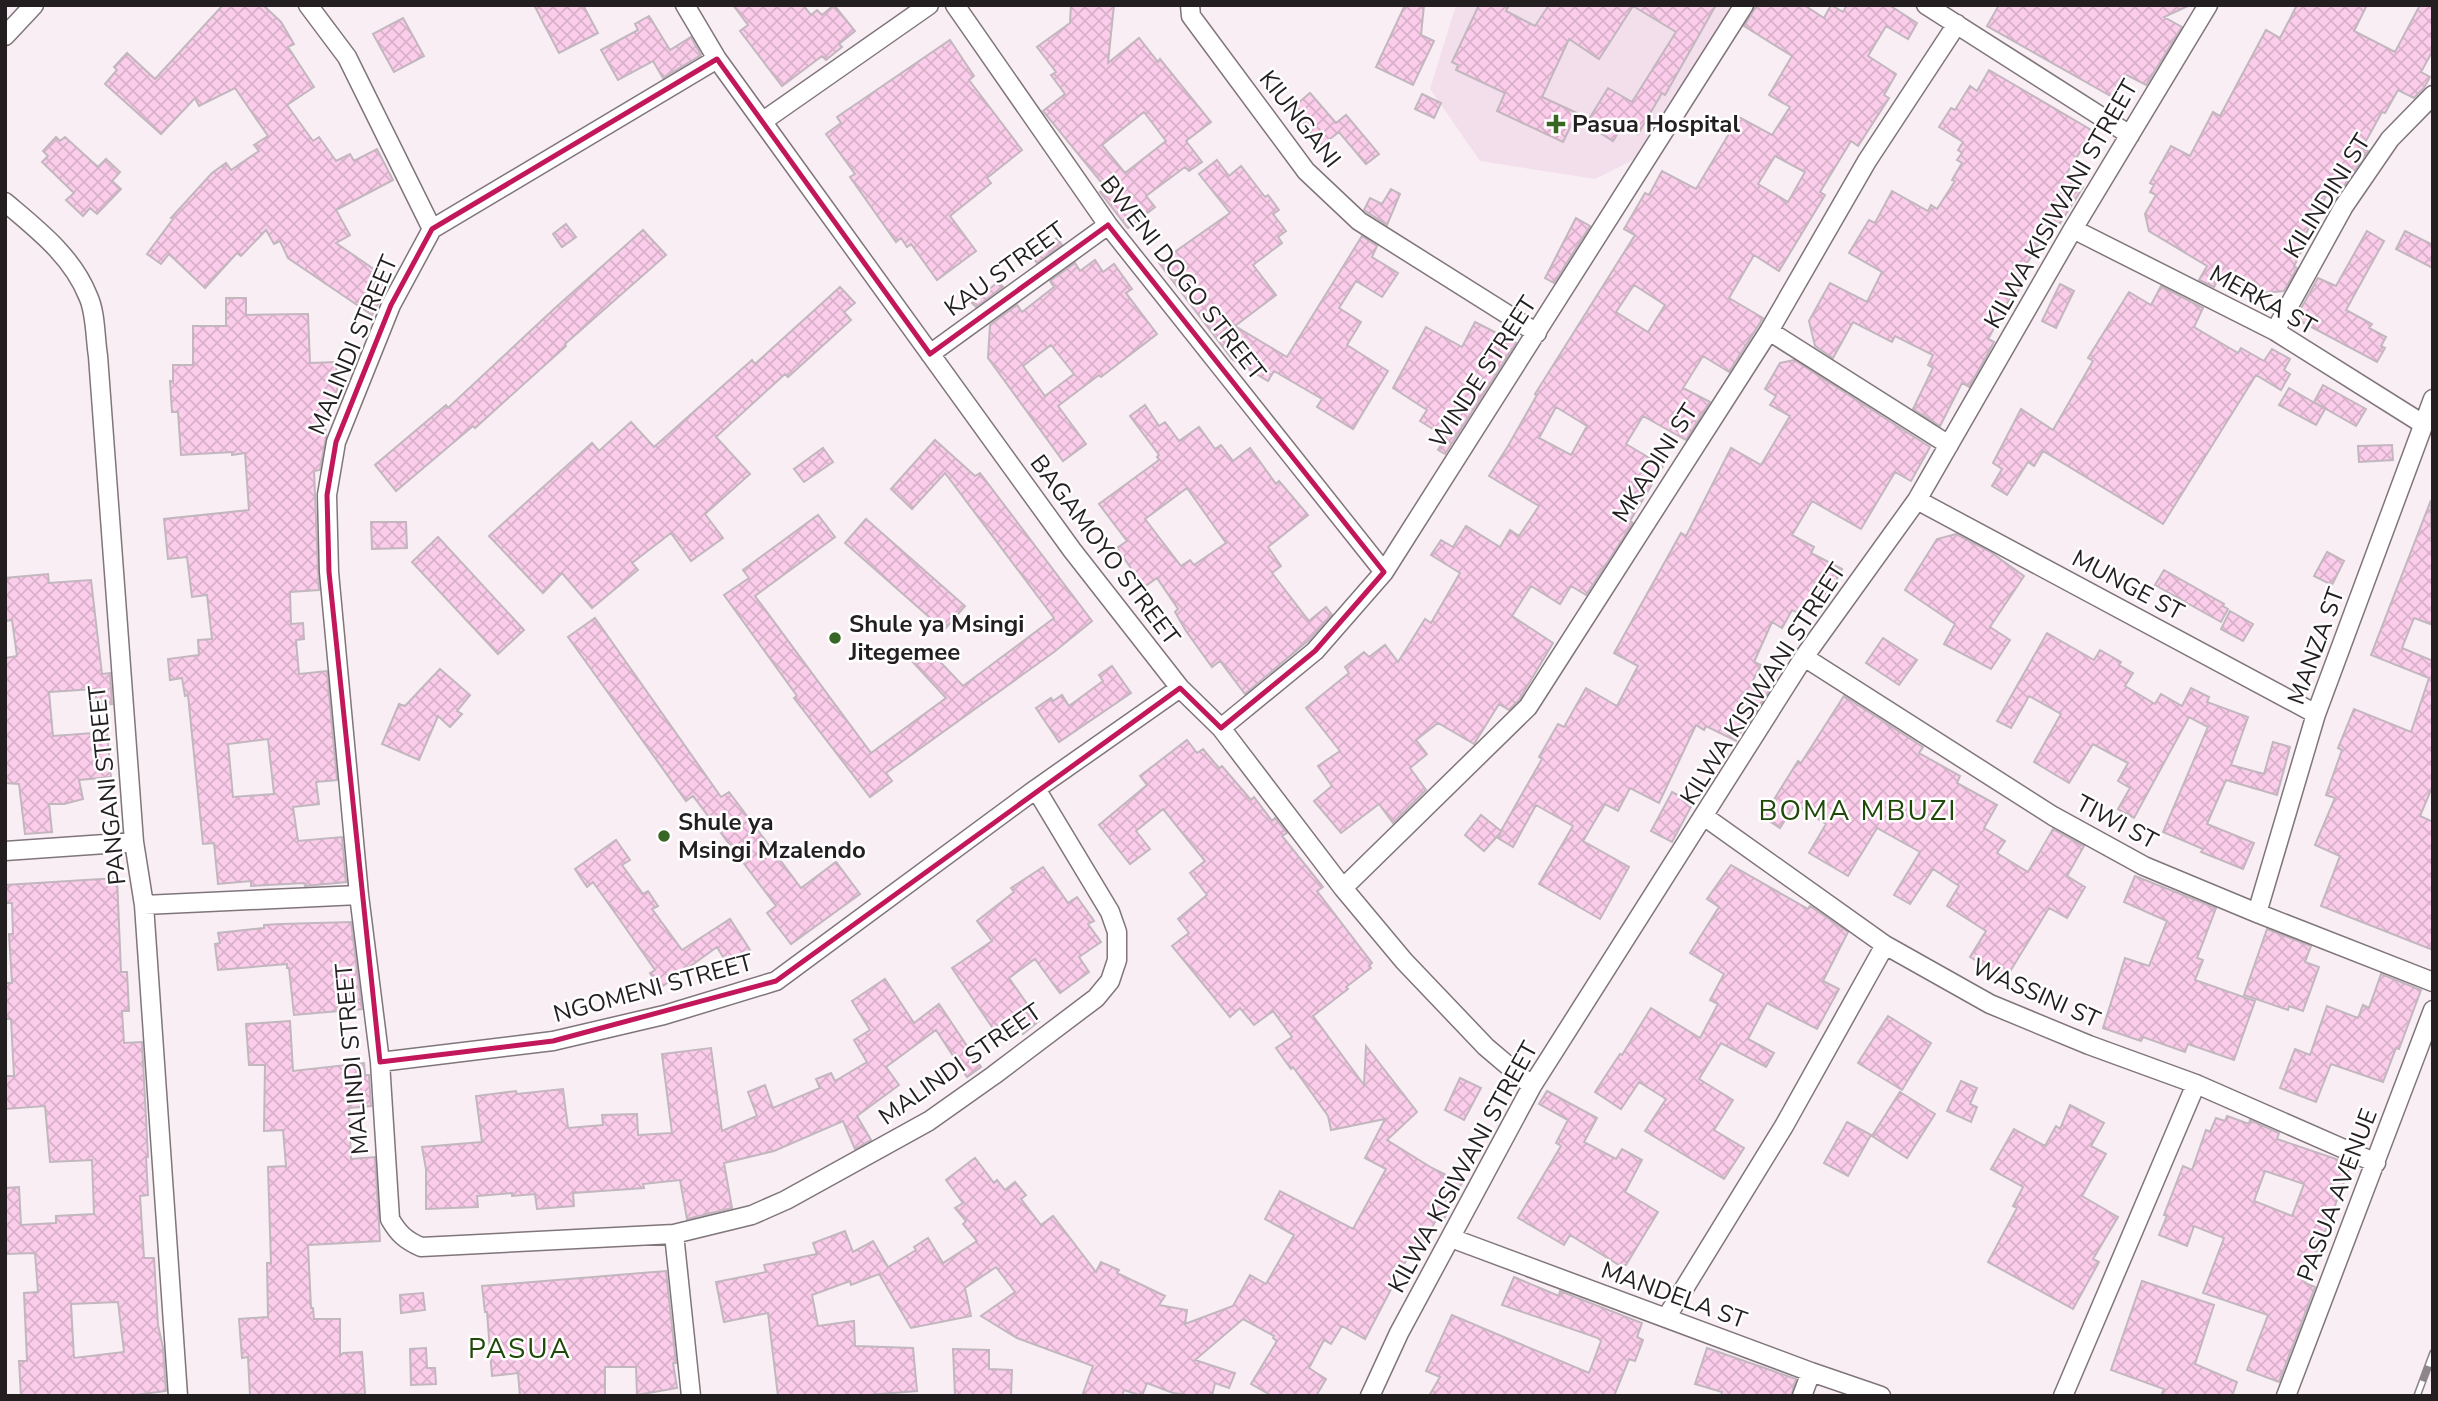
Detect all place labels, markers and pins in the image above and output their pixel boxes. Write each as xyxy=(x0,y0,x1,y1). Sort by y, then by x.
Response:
place label: Pasua Hospital xyxy=(1572,108,1740,140)
marker: Pasua Hospital xyxy=(1546,114,1566,134)
place label: Shule ya Msingi Jitegemee xyxy=(848,608,1024,668)
marker: Shule ya Msingi Jitegemee xyxy=(827,630,843,646)
place label: Shule ya Msingi Mzalendo xyxy=(678,806,866,866)
marker: Shule ya Msingi Mzalendo xyxy=(656,828,672,844)

